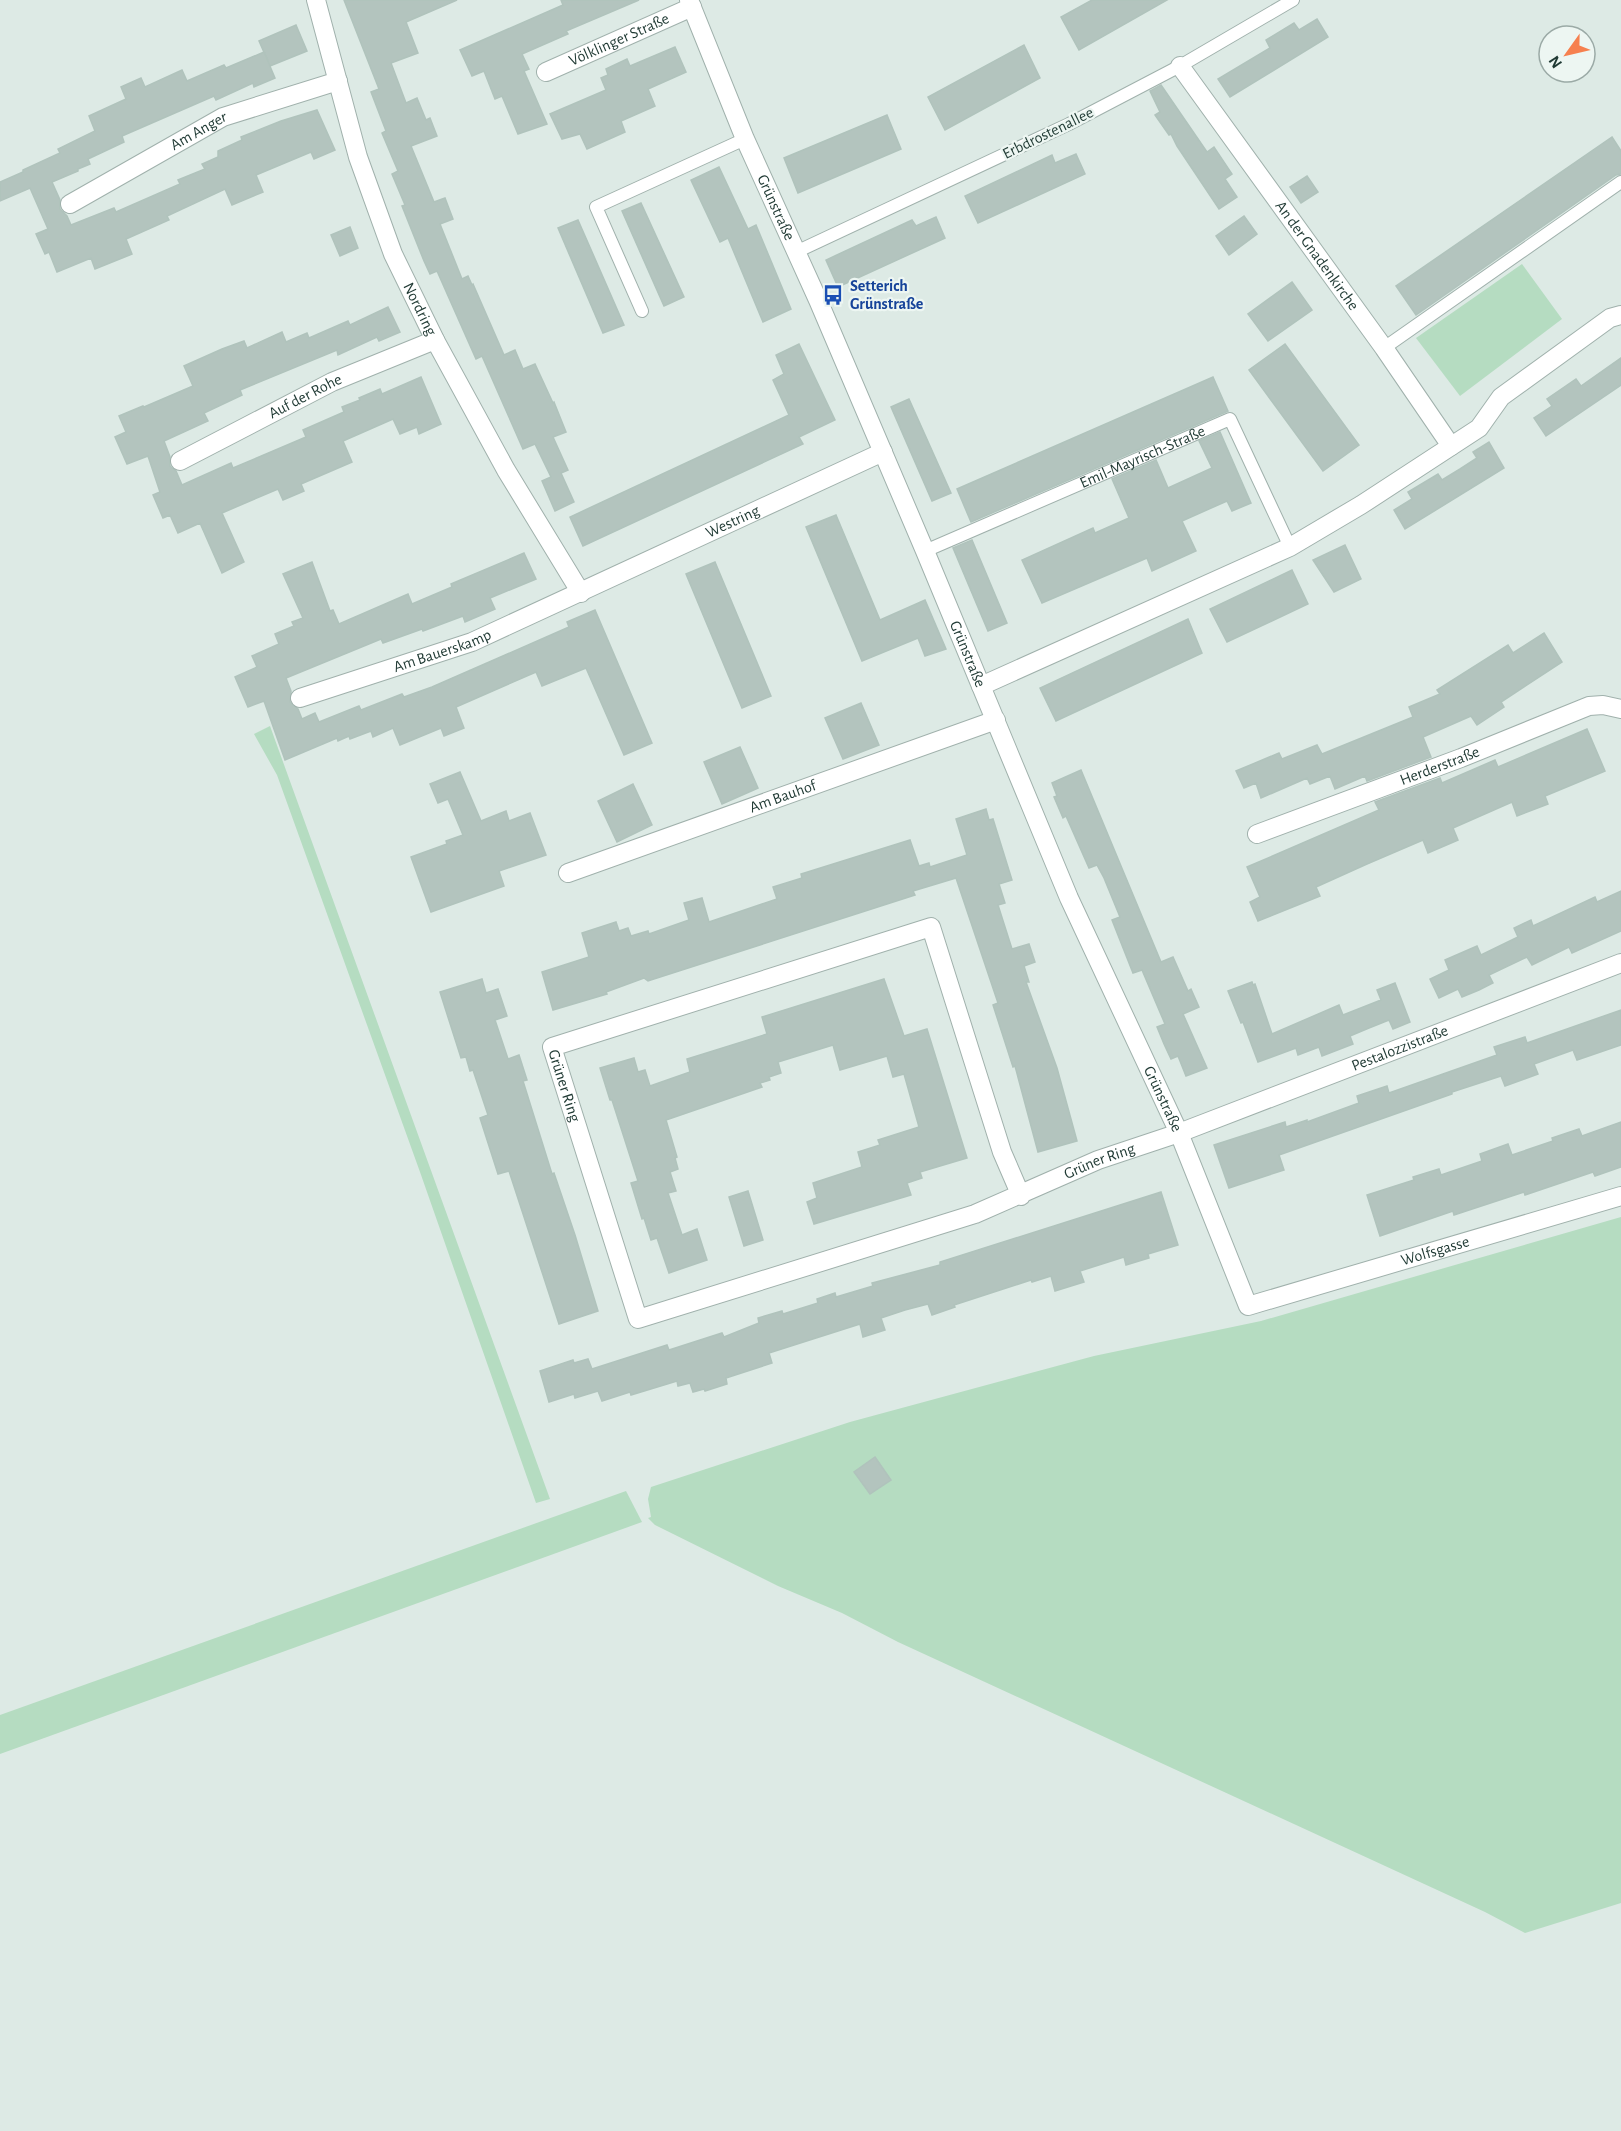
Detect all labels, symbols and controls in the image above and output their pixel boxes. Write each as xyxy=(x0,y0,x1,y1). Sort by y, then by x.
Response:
street label: Völklinger Straße xyxy=(567,10,672,69)
north arrow xyxy=(1537,24,1597,84)
text: N xyxy=(1546,53,1565,71)
street label: Erbdrostenallee xyxy=(1000,104,1096,162)
street label: Am Anger xyxy=(168,108,229,153)
street label: Grünstraße xyxy=(754,172,798,243)
street label: An der Gnadenkirche xyxy=(1272,198,1362,313)
place label: Setterich Grünstraße xyxy=(850,278,924,312)
street label: Nordring xyxy=(400,280,440,338)
bus stop icon: Setterich Grünstraße xyxy=(821,283,845,307)
street label: Auf der Rohe xyxy=(266,371,344,421)
street label: Emil-Mayrisch-Straße xyxy=(1077,423,1208,491)
street label: Westring xyxy=(703,502,762,541)
street label: Grünstraße xyxy=(947,618,989,690)
street label: Am Bauerskamp xyxy=(391,626,494,675)
street label: Herderstraße xyxy=(1398,743,1482,788)
street label: Am Bauhof xyxy=(747,777,819,815)
street label: Pestalozzistraße xyxy=(1349,1022,1450,1074)
street label: Grüner Ring xyxy=(545,1048,583,1124)
street label: Grünstraße xyxy=(1141,1064,1185,1134)
street label: Grüner Ring xyxy=(1061,1140,1137,1182)
street label: Wolfsgasse xyxy=(1399,1233,1471,1268)

